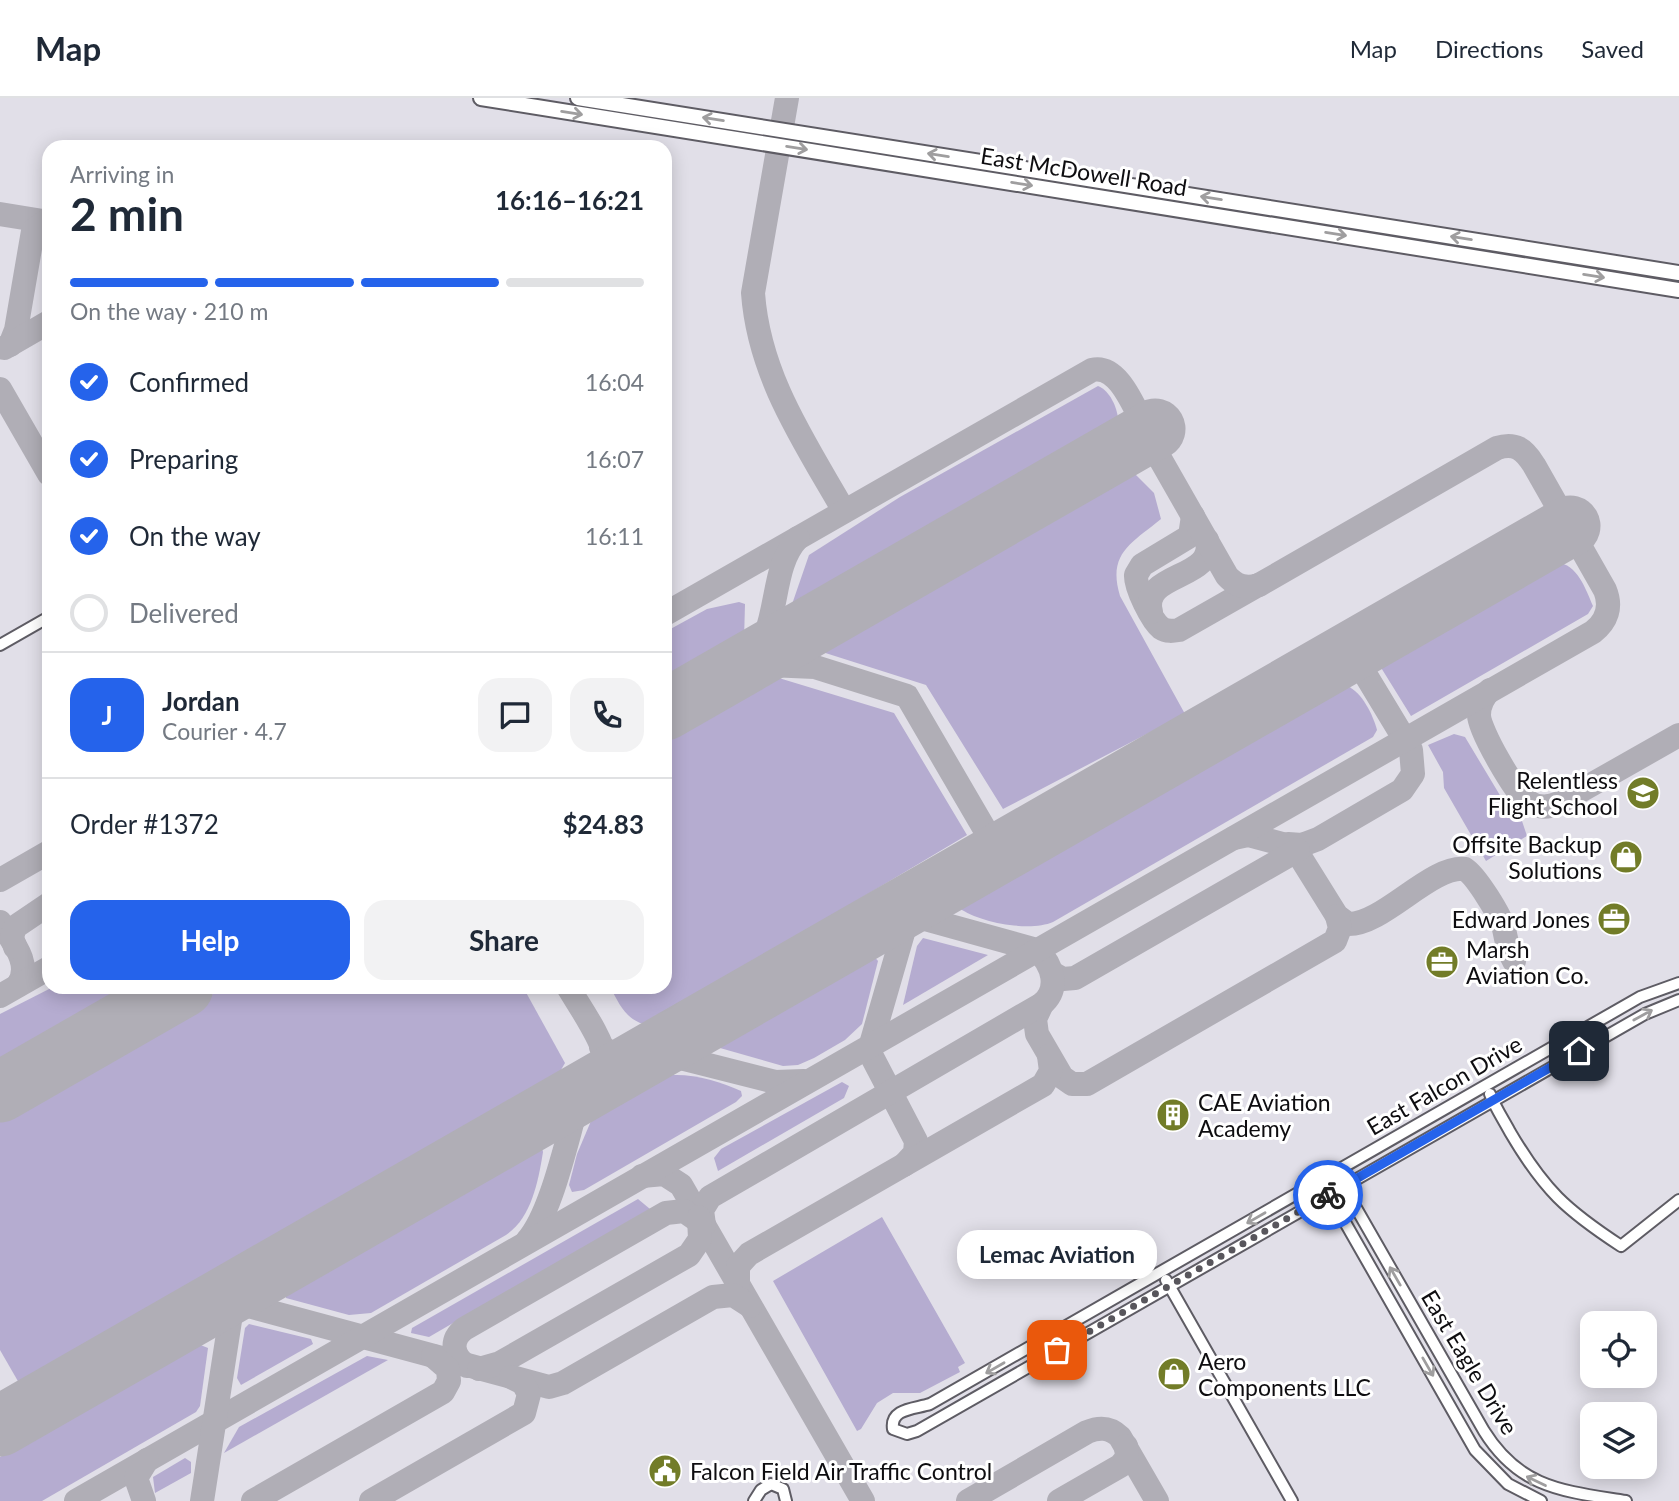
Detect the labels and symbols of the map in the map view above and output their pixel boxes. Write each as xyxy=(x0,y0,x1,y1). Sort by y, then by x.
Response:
one-way arrow xyxy=(560,106,583,119)
one-way arrow xyxy=(702,112,725,125)
street label: East McDowell Road xyxy=(979,141,1189,201)
one-way arrow xyxy=(785,142,808,155)
one-way arrow xyxy=(927,148,949,161)
one-way arrow xyxy=(1010,178,1033,191)
one-way arrow xyxy=(1200,191,1223,204)
one-way arrow xyxy=(1324,228,1346,241)
one-way arrow xyxy=(1451,231,1473,244)
one-way arrow xyxy=(1582,270,1604,283)
place label: Relentless Flight School xyxy=(1488,766,1618,820)
school or university icon: Relentless Flight School xyxy=(1624,774,1662,812)
place label: Offsite Backup Solutions xyxy=(1452,830,1602,884)
shop icon: Offsite Backup Solutions xyxy=(1607,838,1645,876)
office icon: Edward Jones xyxy=(1595,900,1633,938)
place label: Edward Jones xyxy=(1452,905,1590,933)
place label: Marsh Aviation Co. xyxy=(1466,935,1589,989)
office icon: Marsh Aviation Co. xyxy=(1423,943,1461,981)
one-way arrow xyxy=(1632,1008,1653,1021)
pin xyxy=(1549,1021,1609,1081)
street label: East Falcon Drive xyxy=(1362,1029,1526,1141)
place label: CAE Aviation Academy xyxy=(1198,1088,1331,1142)
building icon: CAE Aviation Academy xyxy=(1154,1096,1192,1134)
courier xyxy=(1293,1160,1363,1230)
one-way arrow xyxy=(1246,1211,1266,1225)
callout: Lemac Aviation xyxy=(957,1231,1157,1280)
one-way arrow xyxy=(1388,1267,1402,1287)
street label: East Eagle Drive xyxy=(1416,1285,1524,1439)
pin xyxy=(1027,1320,1087,1380)
place label: Aero Components LLC xyxy=(1198,1347,1371,1401)
shop icon: Aero Components LLC xyxy=(1155,1355,1193,1393)
one-way arrow xyxy=(1421,1357,1435,1377)
one-way arrow xyxy=(985,1361,1005,1375)
public building icon: Falcon Field Air Traffic Control xyxy=(646,1452,684,1490)
place label: Falcon Field Air Traffic Control xyxy=(690,1457,992,1485)
one-way arrow xyxy=(1526,1473,1547,1487)

